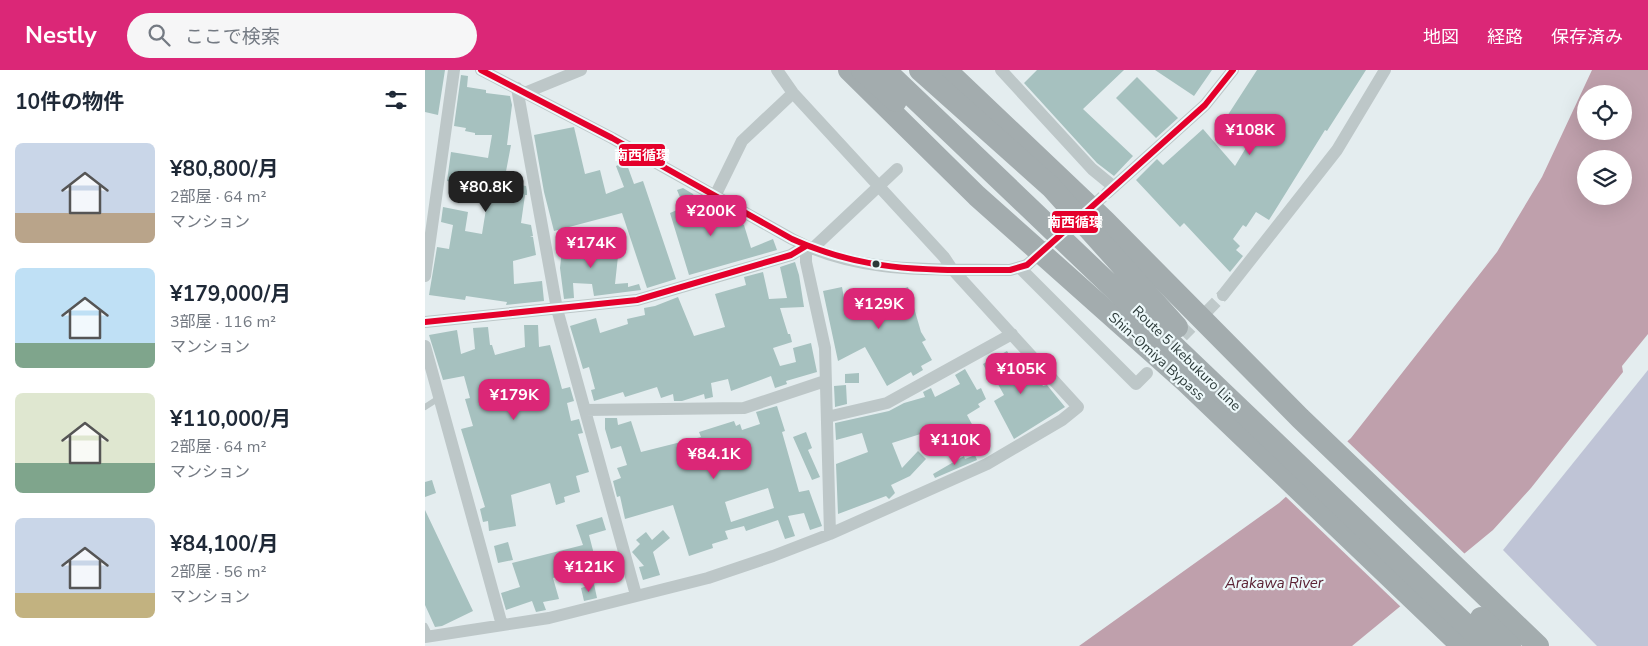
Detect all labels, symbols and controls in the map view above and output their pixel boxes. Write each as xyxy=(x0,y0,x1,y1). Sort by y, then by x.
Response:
search box xyxy=(127,13,477,58)
text: Nestly xyxy=(25,19,97,51)
icon: search xyxy=(145,21,173,49)
text: ここで検索 xyxy=(185,24,280,50)
text: 地図 xyxy=(1423,25,1459,49)
text: 経路 xyxy=(1487,25,1523,49)
text: 保存済み xyxy=(1551,25,1623,49)
map controls xyxy=(1577,85,1632,205)
button: locate xyxy=(1577,85,1632,140)
icon: filters xyxy=(382,86,410,114)
text: 10件の物件 xyxy=(15,88,124,116)
pin: ¥108K xyxy=(1215,114,1285,156)
text: ¥108K xyxy=(1225,119,1275,141)
line badge: 南西循環 xyxy=(618,143,666,167)
text: 南西循環 xyxy=(614,146,670,165)
button: layers xyxy=(1577,150,1632,205)
text: ¥80,800/月 xyxy=(170,155,278,183)
icon: home xyxy=(55,163,115,223)
pin: ¥80.8K xyxy=(445,170,527,213)
text: ¥80.8K xyxy=(460,176,513,198)
text: 2部屋 · 64 m² xyxy=(170,186,267,208)
pin: ¥200K xyxy=(676,194,746,237)
text: ¥200K xyxy=(686,200,736,222)
line badge: 南西循環 xyxy=(1051,210,1099,234)
text: マンション xyxy=(170,211,250,233)
text: 南西循環 xyxy=(1047,213,1103,232)
pin: ¥174K xyxy=(556,226,626,269)
text: ¥174K xyxy=(566,232,616,254)
unlabelled marker xyxy=(871,259,881,269)
text: ¥179,000/月 xyxy=(170,280,291,308)
icon: home xyxy=(55,288,115,348)
pin: ¥129K xyxy=(844,288,914,330)
text: ¥129K xyxy=(854,293,904,315)
street label: Route 5 Ikebukuro Line xyxy=(1128,302,1245,415)
street label: Shin-Omiya Bypass xyxy=(1104,308,1209,405)
text: 3部屋 · 116 m² xyxy=(170,311,276,333)
text: マンション xyxy=(170,336,250,358)
pin: ¥105K xyxy=(986,352,1056,395)
text: ¥105K xyxy=(996,358,1046,380)
pin: ¥179K xyxy=(479,378,549,421)
text: ¥179K xyxy=(489,384,539,406)
text: ¥110,000/月 xyxy=(170,405,291,433)
icon: home xyxy=(55,413,115,473)
pin: ¥110K xyxy=(920,424,990,466)
text: ¥110K xyxy=(930,429,980,451)
text: 2部屋 · 64 m² xyxy=(170,436,267,458)
pin: ¥84.1K xyxy=(673,438,755,480)
text: ¥84.1K xyxy=(688,443,741,465)
text: マンション xyxy=(170,461,250,483)
text: ¥84,100/月 xyxy=(170,530,278,558)
icon: home xyxy=(55,538,115,598)
pin: ¥121K xyxy=(554,550,624,593)
text: ¥121K xyxy=(564,556,614,578)
text: 2部屋 · 56 m² xyxy=(170,561,267,583)
water label: Arakawa River xyxy=(1224,573,1324,593)
text: マンション xyxy=(170,586,250,608)

